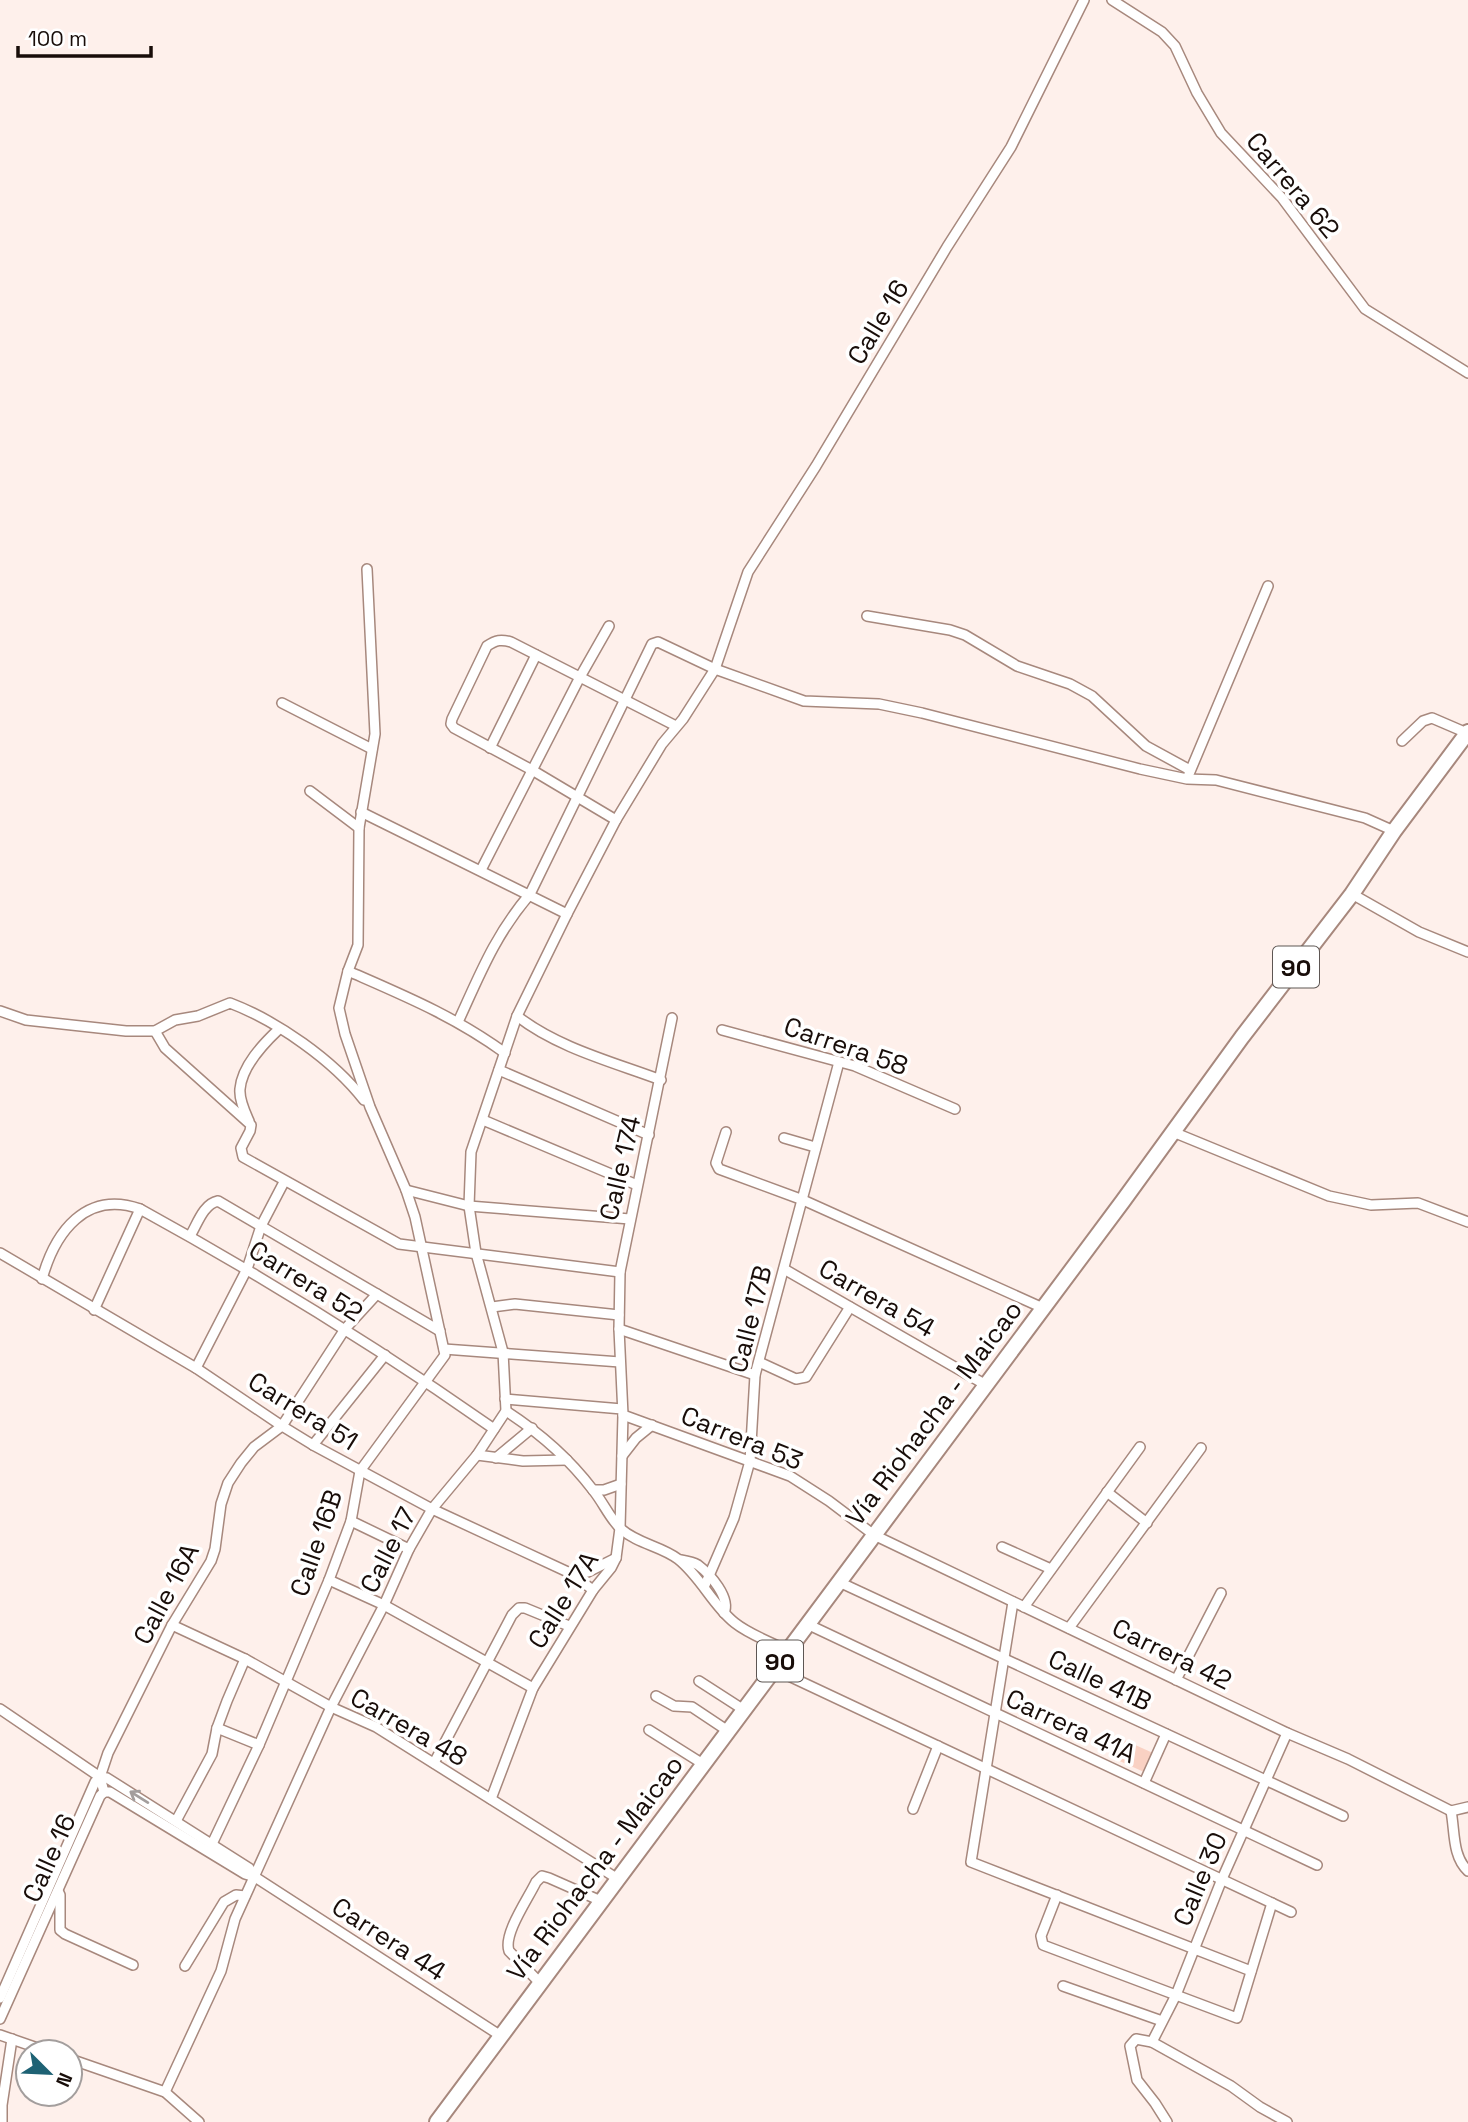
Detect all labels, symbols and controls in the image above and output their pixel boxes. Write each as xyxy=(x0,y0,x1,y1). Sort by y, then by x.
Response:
scale bar xyxy=(18,14,150,58)
text: 100 m xyxy=(28,25,87,52)
street label: Carrera 62 xyxy=(1239,125,1347,245)
street label: Calle 16 xyxy=(839,273,917,371)
road number: 90 xyxy=(1273,946,1319,987)
street label: Carrera 58 xyxy=(780,1009,912,1083)
street label: Calle 174 xyxy=(591,1112,649,1224)
street label: Carrera 52 xyxy=(243,1233,369,1329)
street label: Carrera 54 xyxy=(813,1251,941,1345)
street label: Calle 17B xyxy=(720,1262,780,1376)
street label: Vía Riohacha - Maicao xyxy=(838,1293,1030,1533)
street label: Carrera 51 xyxy=(242,1364,364,1458)
street label: Carrera 53 xyxy=(676,1398,808,1478)
street label: Calle 16B xyxy=(282,1485,350,1601)
street label: Calle 17 xyxy=(352,1501,424,1599)
street label: Calle 16A xyxy=(125,1538,207,1650)
street label: Calle 17A xyxy=(520,1545,606,1655)
street label: Carrera 42 xyxy=(1107,1610,1237,1698)
road number: 90 xyxy=(757,1640,803,1681)
street label: Calle 41B xyxy=(1043,1641,1157,1719)
street label: Carrera 48 xyxy=(344,1680,474,1774)
street label: Carrera 41A xyxy=(1000,1681,1142,1771)
street label: Vía Riohacha - Maicao xyxy=(499,1748,691,1988)
one-way arrow xyxy=(129,1790,149,1804)
street label: Calle 16 xyxy=(15,1808,83,1908)
street label: Calle 30 xyxy=(1165,1827,1235,1931)
street label: Carrera 44 xyxy=(325,1889,453,1989)
north arrow xyxy=(14,2038,84,2108)
text: N xyxy=(50,2069,78,2091)

